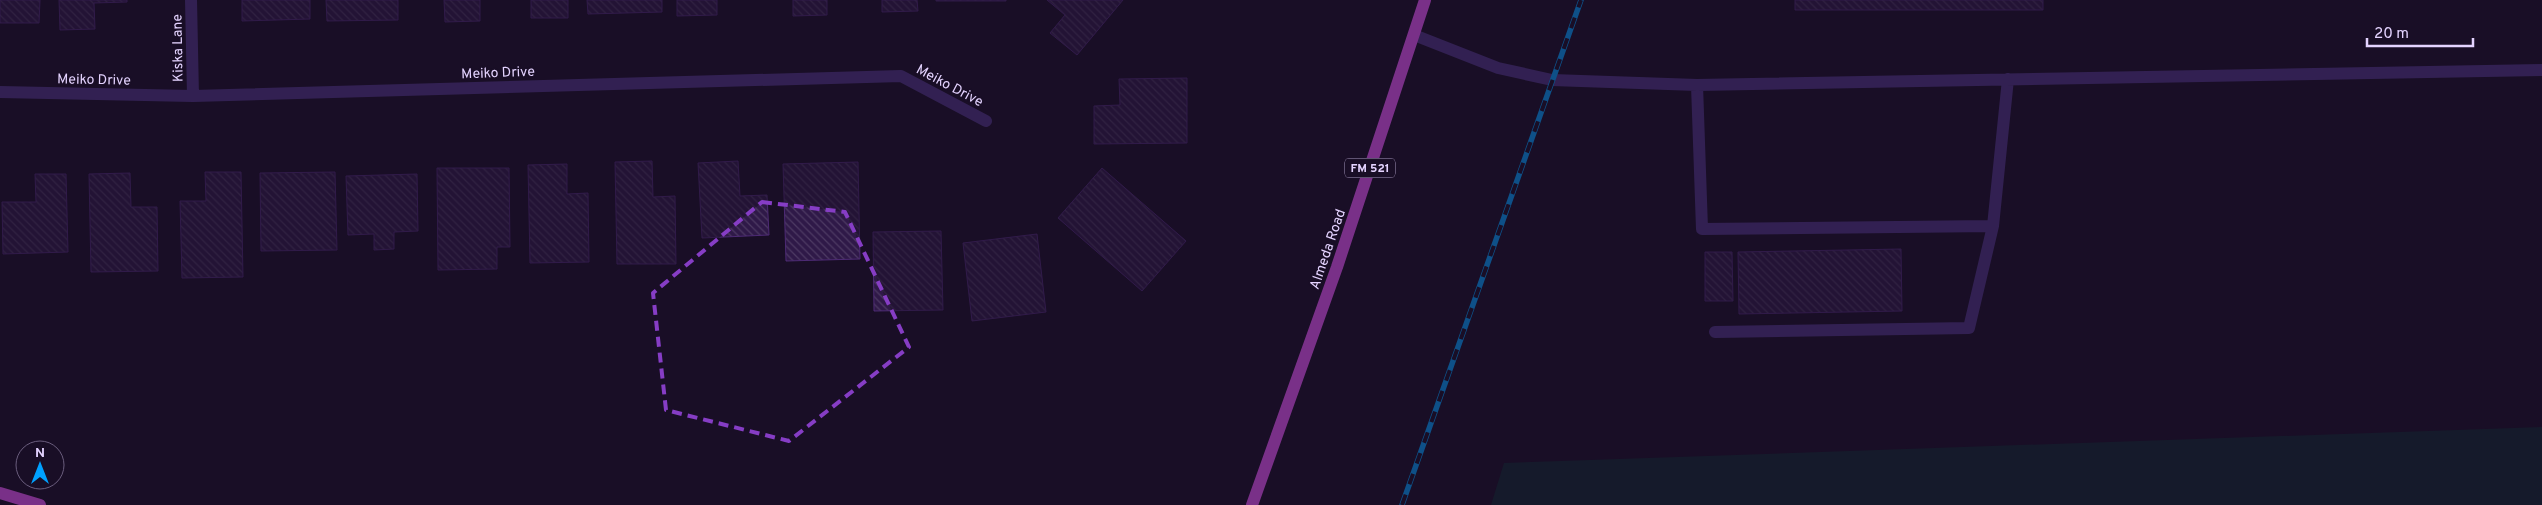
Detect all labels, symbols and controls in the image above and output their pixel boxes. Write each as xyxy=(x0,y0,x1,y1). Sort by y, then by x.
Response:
street label: Kiska Lane xyxy=(169,14,188,82)
scale bar xyxy=(2367,15,2473,47)
text: 20 m xyxy=(2374,25,2409,44)
street label: Meiko Drive xyxy=(913,62,986,111)
street label: Meiko Drive xyxy=(461,64,535,83)
street label: Meiko Drive xyxy=(57,71,131,90)
road number: FM 521 xyxy=(1345,158,1395,178)
street label: Almeda Road xyxy=(1307,207,1350,292)
north arrow xyxy=(15,440,65,490)
text: N xyxy=(35,445,45,462)

